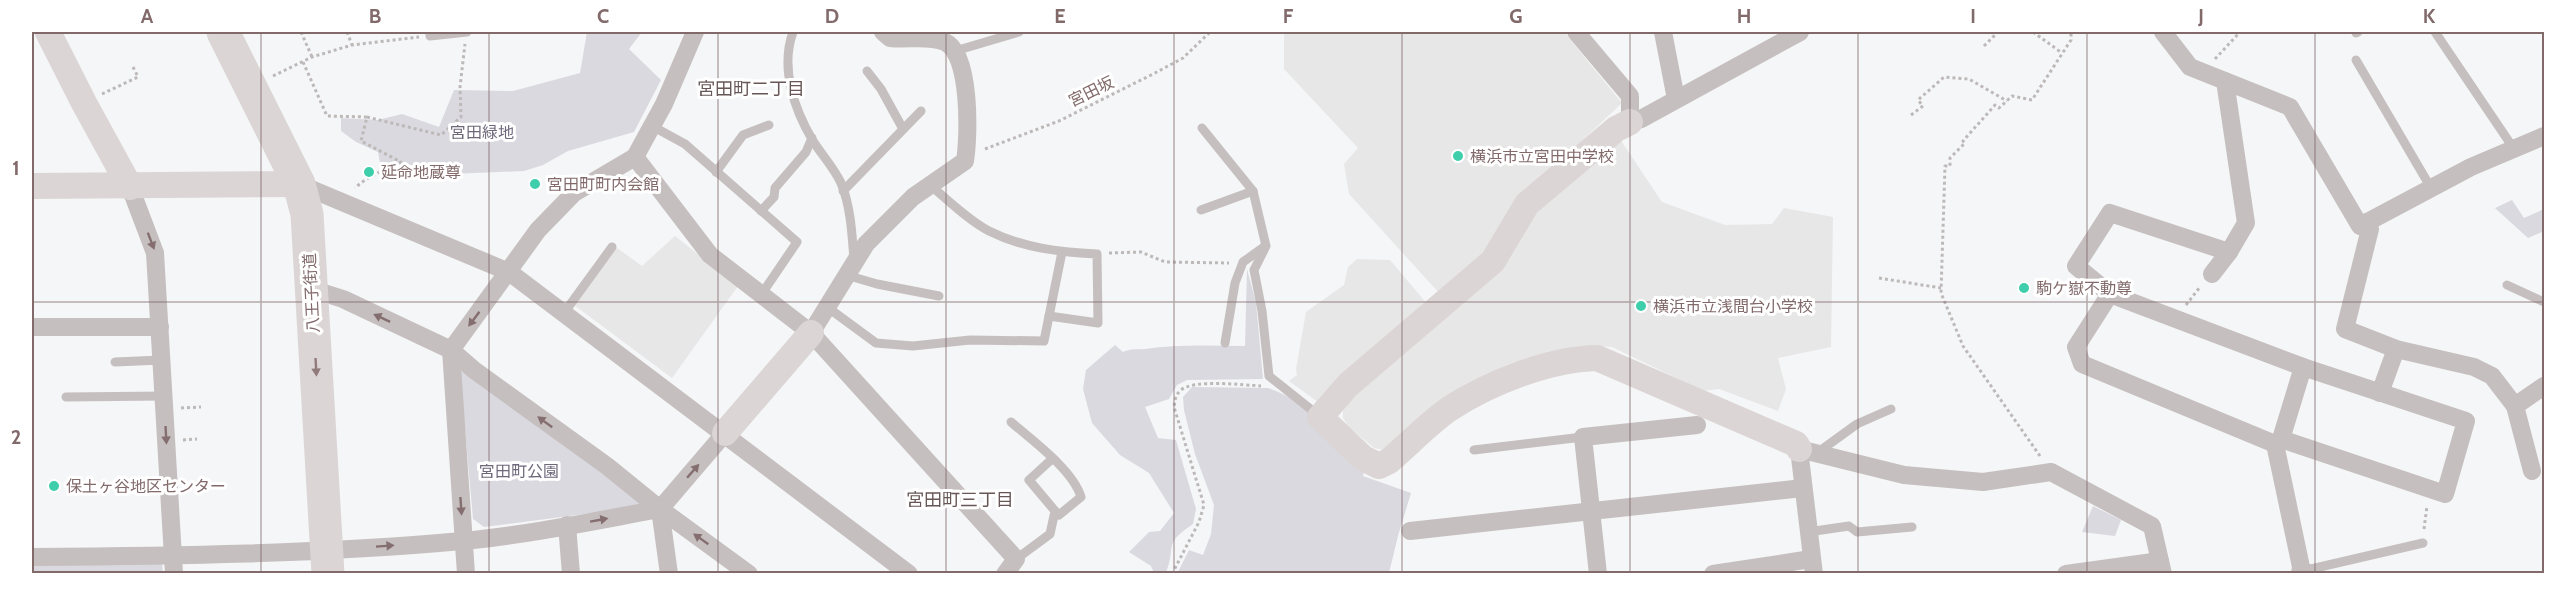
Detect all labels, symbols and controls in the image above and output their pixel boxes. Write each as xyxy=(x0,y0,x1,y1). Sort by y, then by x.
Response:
text: A xyxy=(141,4,154,28)
text: B xyxy=(369,4,381,28)
text: C xyxy=(597,4,609,28)
text: D xyxy=(825,4,839,28)
text: E xyxy=(1054,4,1066,28)
text: F xyxy=(1283,4,1294,28)
text: G xyxy=(1509,4,1523,28)
text: H xyxy=(1737,4,1751,28)
text: I xyxy=(1970,4,1976,28)
text: J xyxy=(2197,4,2204,28)
text: K xyxy=(2423,4,2436,28)
street label: 宮田坂 xyxy=(1065,72,1117,111)
district label: 宮田町二丁目 xyxy=(697,78,805,100)
park label: 宮田緑地 xyxy=(450,123,514,142)
place label: 横浜市立宮田中学校 xyxy=(1470,147,1614,166)
marker: 横浜市立宮田中学校 xyxy=(1451,149,1465,163)
text: 1 xyxy=(12,156,20,180)
place label: 延命地蔵尊 xyxy=(381,163,461,182)
marker: 延命地蔵尊 xyxy=(362,165,376,179)
place label: 宮田町町内会館 xyxy=(547,175,659,194)
marker: 宮田町町内会館 xyxy=(528,177,542,191)
one-way arrow xyxy=(146,232,156,250)
street label: 八王子街道 xyxy=(300,253,323,333)
place label: 駒ケ嶽不動尊 xyxy=(2036,279,2132,298)
marker: 駒ケ嶽不動尊 xyxy=(2017,281,2031,295)
place label: 横浜市立浅間台小学校 xyxy=(1653,297,1813,316)
marker: 横浜市立浅間台小学校 xyxy=(1634,299,1648,313)
one-way arrow xyxy=(468,311,480,327)
one-way arrow xyxy=(373,313,390,322)
one-way arrow xyxy=(311,358,320,377)
one-way arrow xyxy=(538,416,554,428)
text: 2 xyxy=(11,425,21,449)
one-way arrow xyxy=(161,426,170,445)
park label: 宮田町公園 xyxy=(479,462,559,481)
one-way arrow xyxy=(686,463,699,479)
place label: 保土ヶ谷地区センター xyxy=(66,477,226,496)
marker: 保土ヶ谷地区センター xyxy=(47,479,61,493)
district label: 宮田町三丁目 xyxy=(906,489,1014,511)
one-way arrow xyxy=(457,496,466,515)
one-way arrow xyxy=(589,515,608,524)
one-way arrow xyxy=(694,533,710,545)
one-way arrow xyxy=(375,541,394,550)

